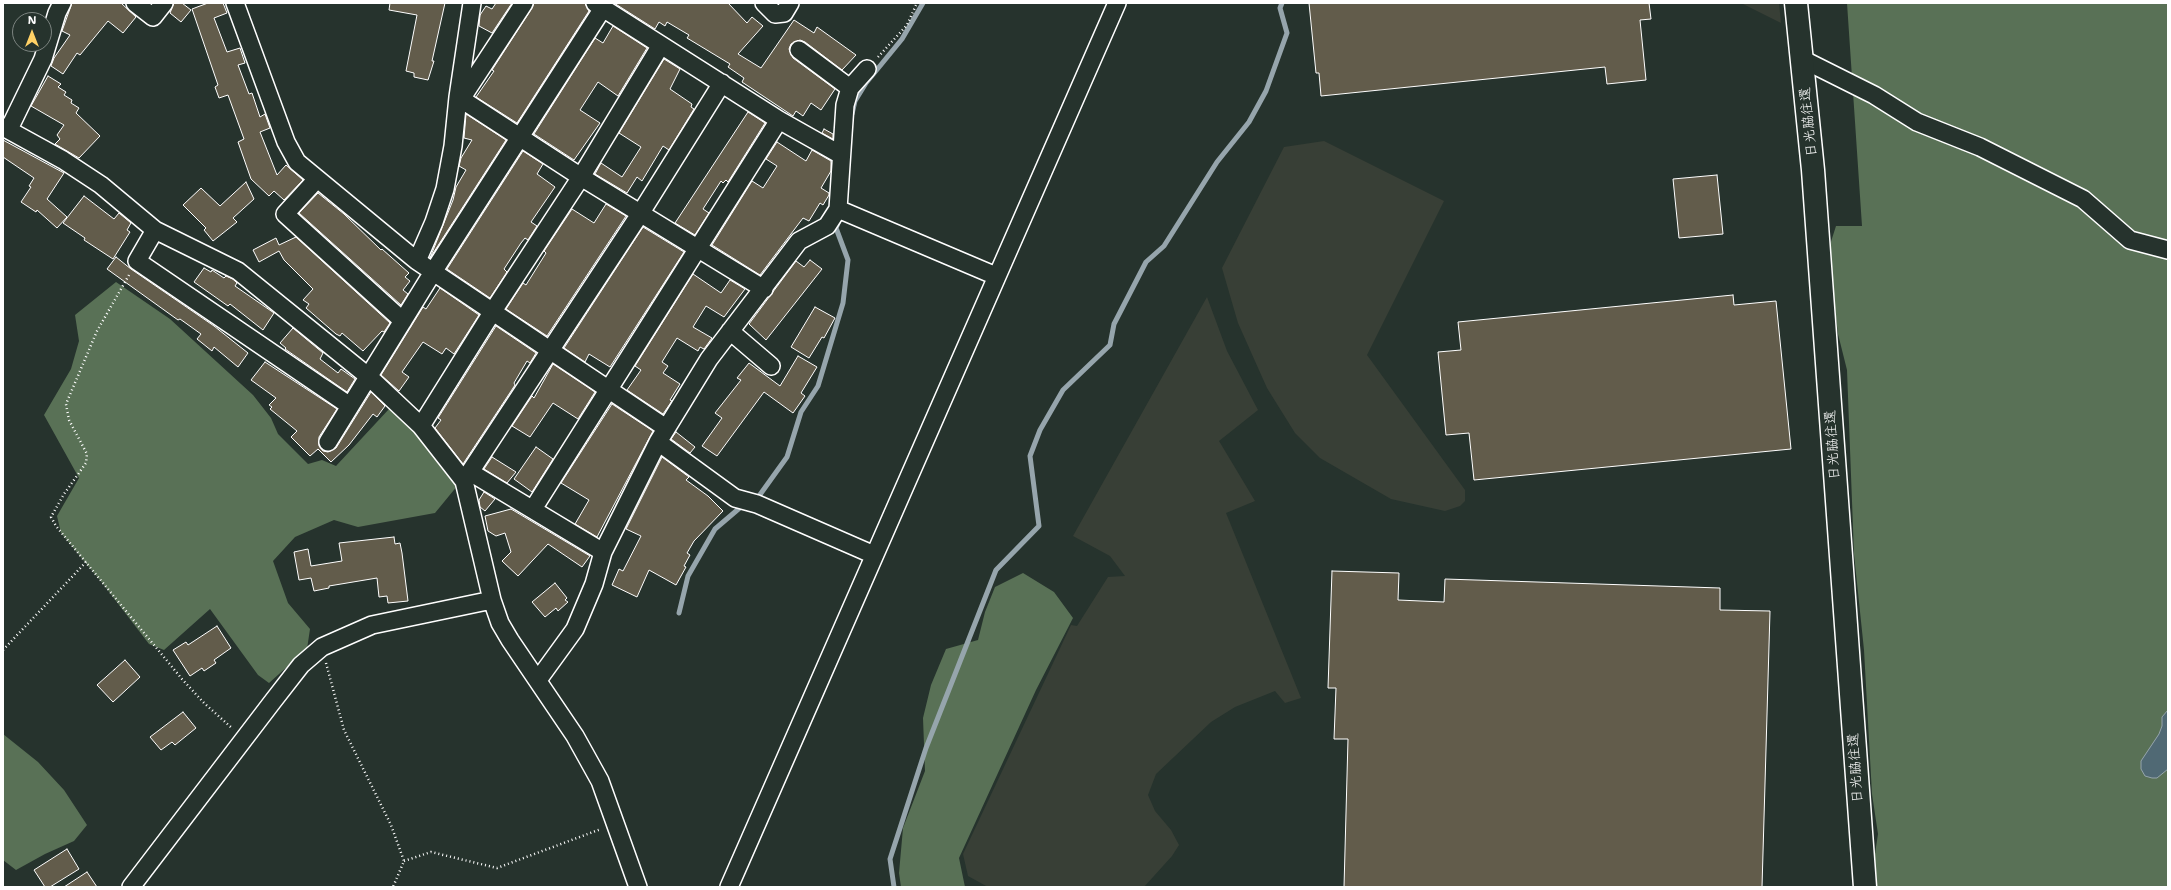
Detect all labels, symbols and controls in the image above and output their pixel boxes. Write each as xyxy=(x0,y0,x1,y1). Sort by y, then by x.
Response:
north arrow xyxy=(12,12,52,52)
text: N xyxy=(28,13,36,28)
street label: 日光脇往還 xyxy=(1797,86,1821,158)
street label: 日光脇往還 xyxy=(1822,409,1844,481)
street label: 日光脇往還 xyxy=(1845,732,1867,804)

